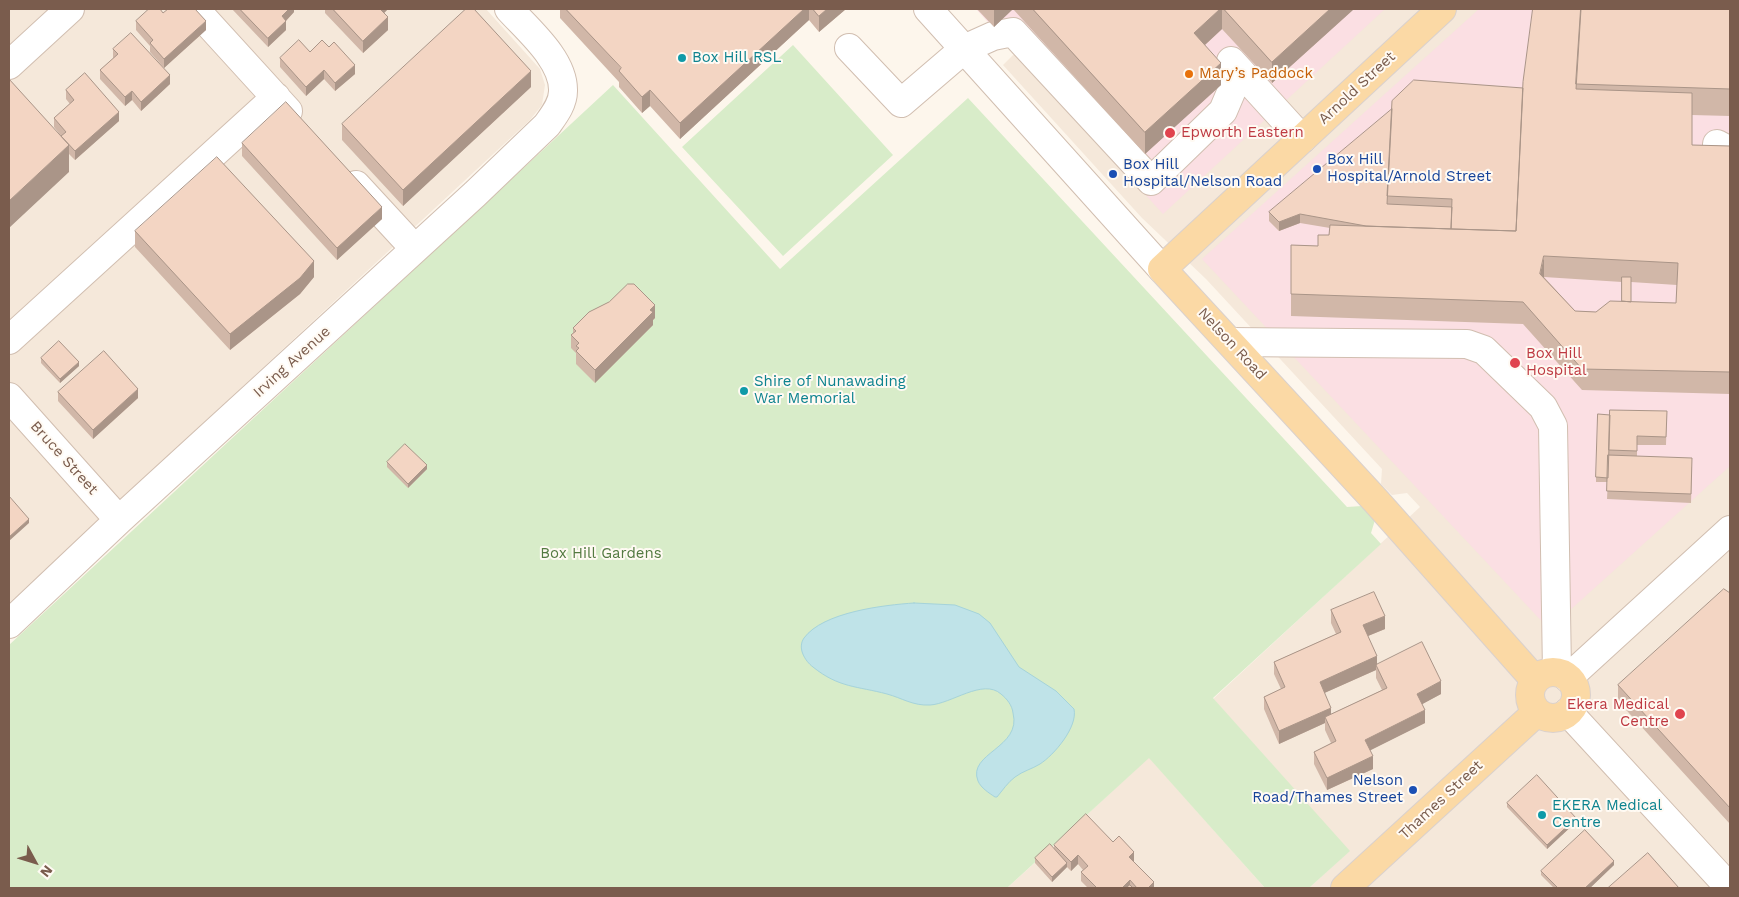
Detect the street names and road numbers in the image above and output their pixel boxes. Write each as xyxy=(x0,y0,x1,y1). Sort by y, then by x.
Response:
street label: Arnold Street xyxy=(1315,48,1399,128)
street label: Nelson Road xyxy=(1194,304,1270,384)
street label: Irving Avenue xyxy=(250,323,334,401)
street label: Bruce Street xyxy=(26,418,102,498)
street label: Thames Street xyxy=(1395,757,1487,843)

